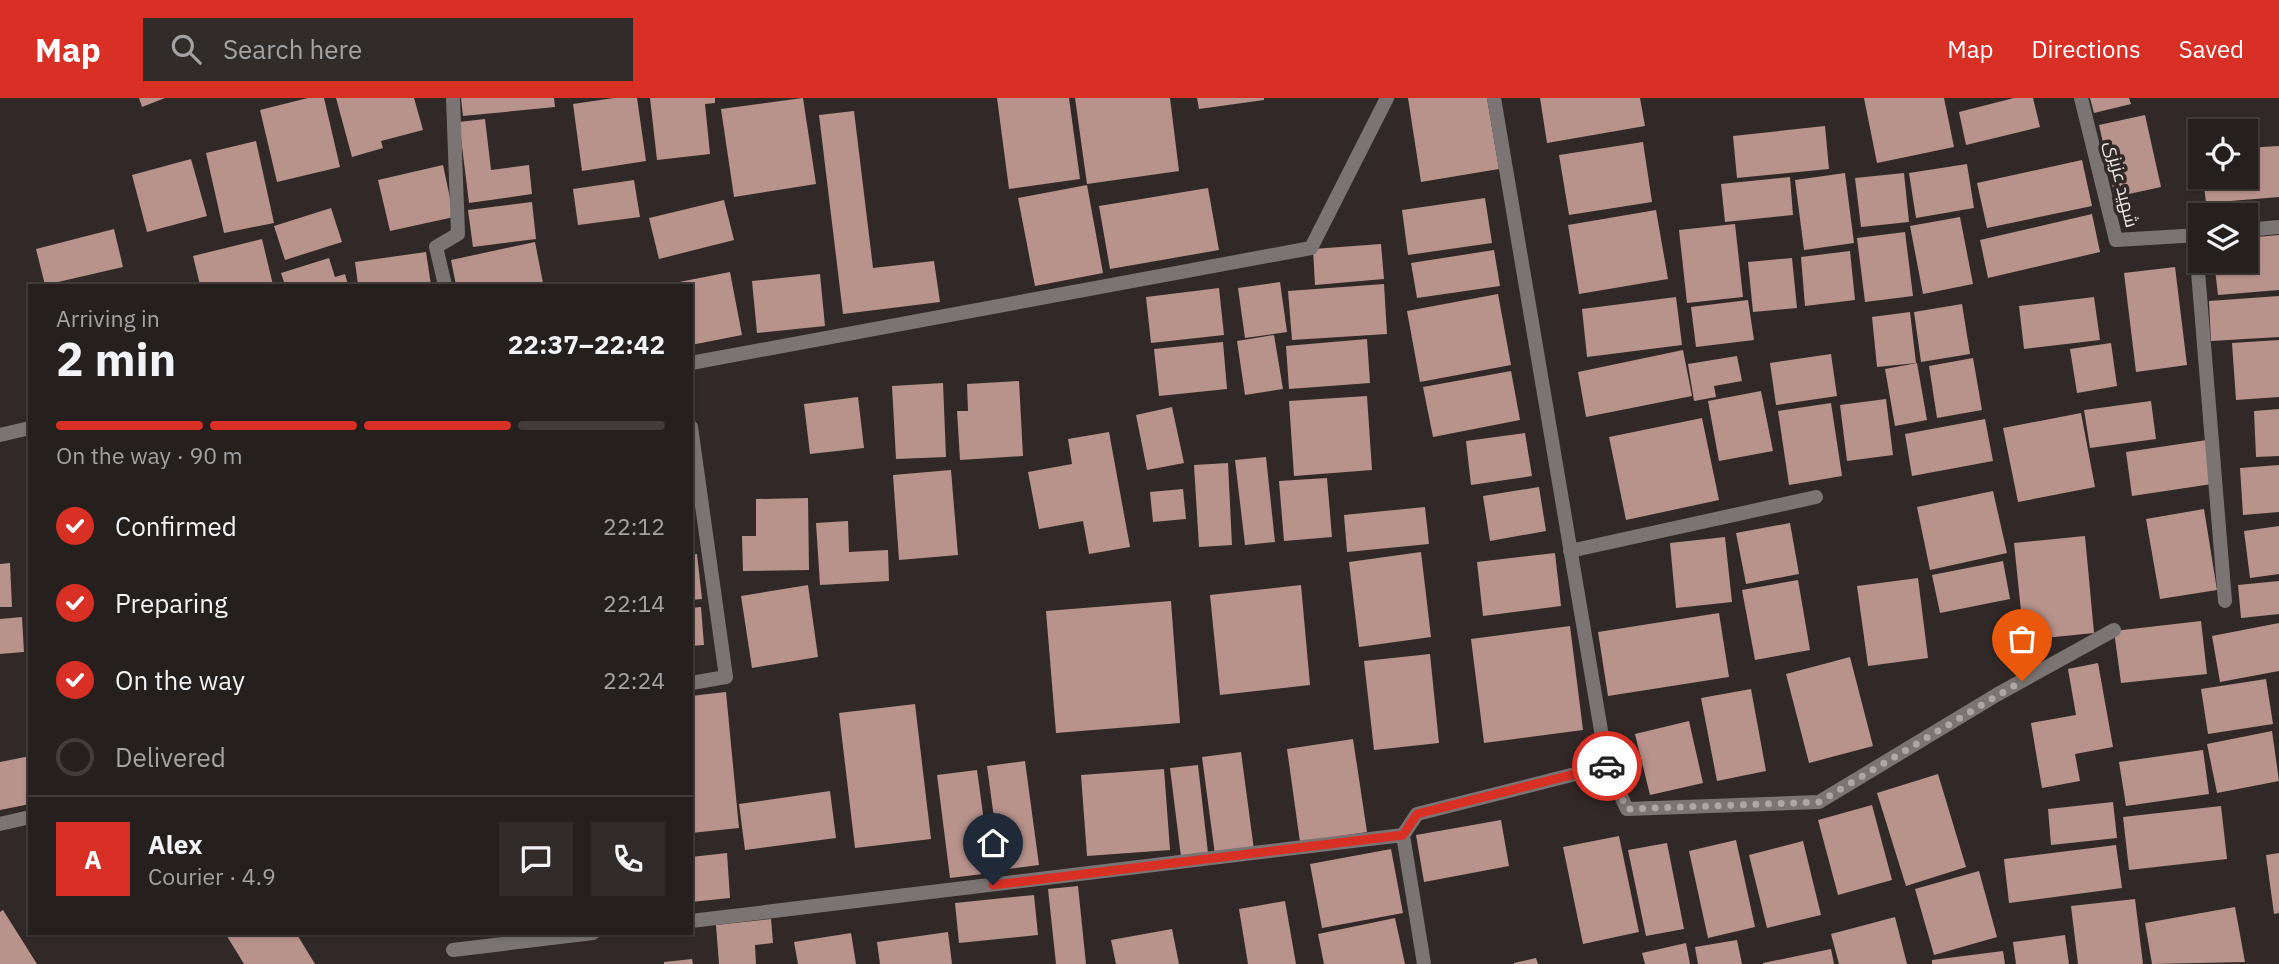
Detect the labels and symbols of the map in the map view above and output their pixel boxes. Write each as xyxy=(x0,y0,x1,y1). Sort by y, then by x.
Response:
street label: شهید عزیزی xyxy=(2100,138,2144,230)
pin xyxy=(1992,609,2052,681)
courier xyxy=(1572,731,1642,801)
pin xyxy=(963,813,1023,885)

